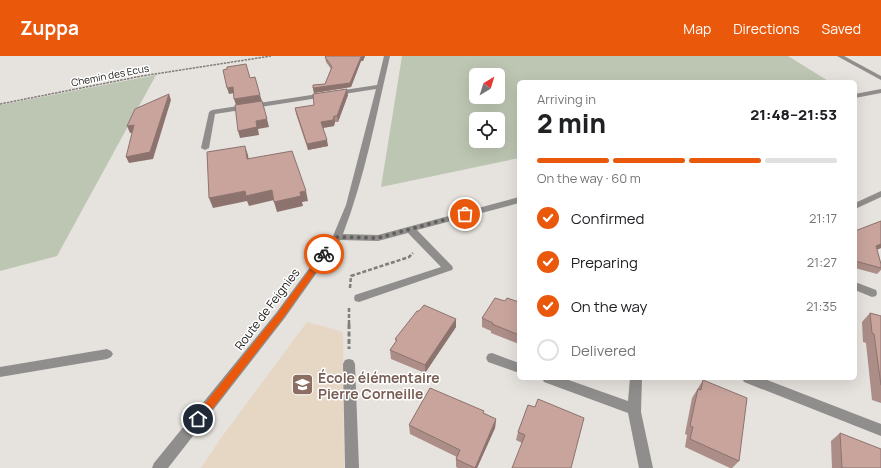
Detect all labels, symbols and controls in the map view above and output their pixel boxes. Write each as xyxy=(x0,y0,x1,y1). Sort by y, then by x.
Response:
text: Zuppa xyxy=(20,15,79,41)
text: Map xyxy=(683,19,711,38)
text: Directions xyxy=(733,19,800,38)
text: Saved xyxy=(822,19,861,38)
street label: Chemin des Ecus xyxy=(70,61,150,89)
north arrow xyxy=(469,68,505,104)
map controls xyxy=(469,68,505,148)
text: Arriving in xyxy=(537,90,596,108)
text: 21:48–21:53 xyxy=(750,104,837,125)
text: 2 min xyxy=(537,105,606,141)
button: locate xyxy=(469,112,505,148)
text: On the way · 60 m xyxy=(537,169,641,187)
pin xyxy=(448,197,482,231)
icon: bag xyxy=(454,203,476,225)
icon: check xyxy=(537,207,559,229)
text: Confirmed xyxy=(571,208,644,229)
text: 21:17 xyxy=(809,209,837,227)
courier xyxy=(304,234,344,274)
icon: bike xyxy=(313,243,335,265)
icon: check xyxy=(537,251,559,273)
text: Preparing xyxy=(571,252,638,273)
text: 21:27 xyxy=(807,253,837,271)
street label: Route de Feignies xyxy=(231,265,303,353)
icon: check xyxy=(537,295,559,317)
text: On the way xyxy=(571,296,647,317)
text: 21:35 xyxy=(806,297,837,315)
text: Delivered xyxy=(571,340,636,361)
place label: École élémentaire Pierre Corneille xyxy=(318,368,440,403)
school or university icon: École élémentaire Pierre Corneille xyxy=(289,372,315,398)
pin xyxy=(181,402,215,436)
icon: home xyxy=(187,408,209,430)

